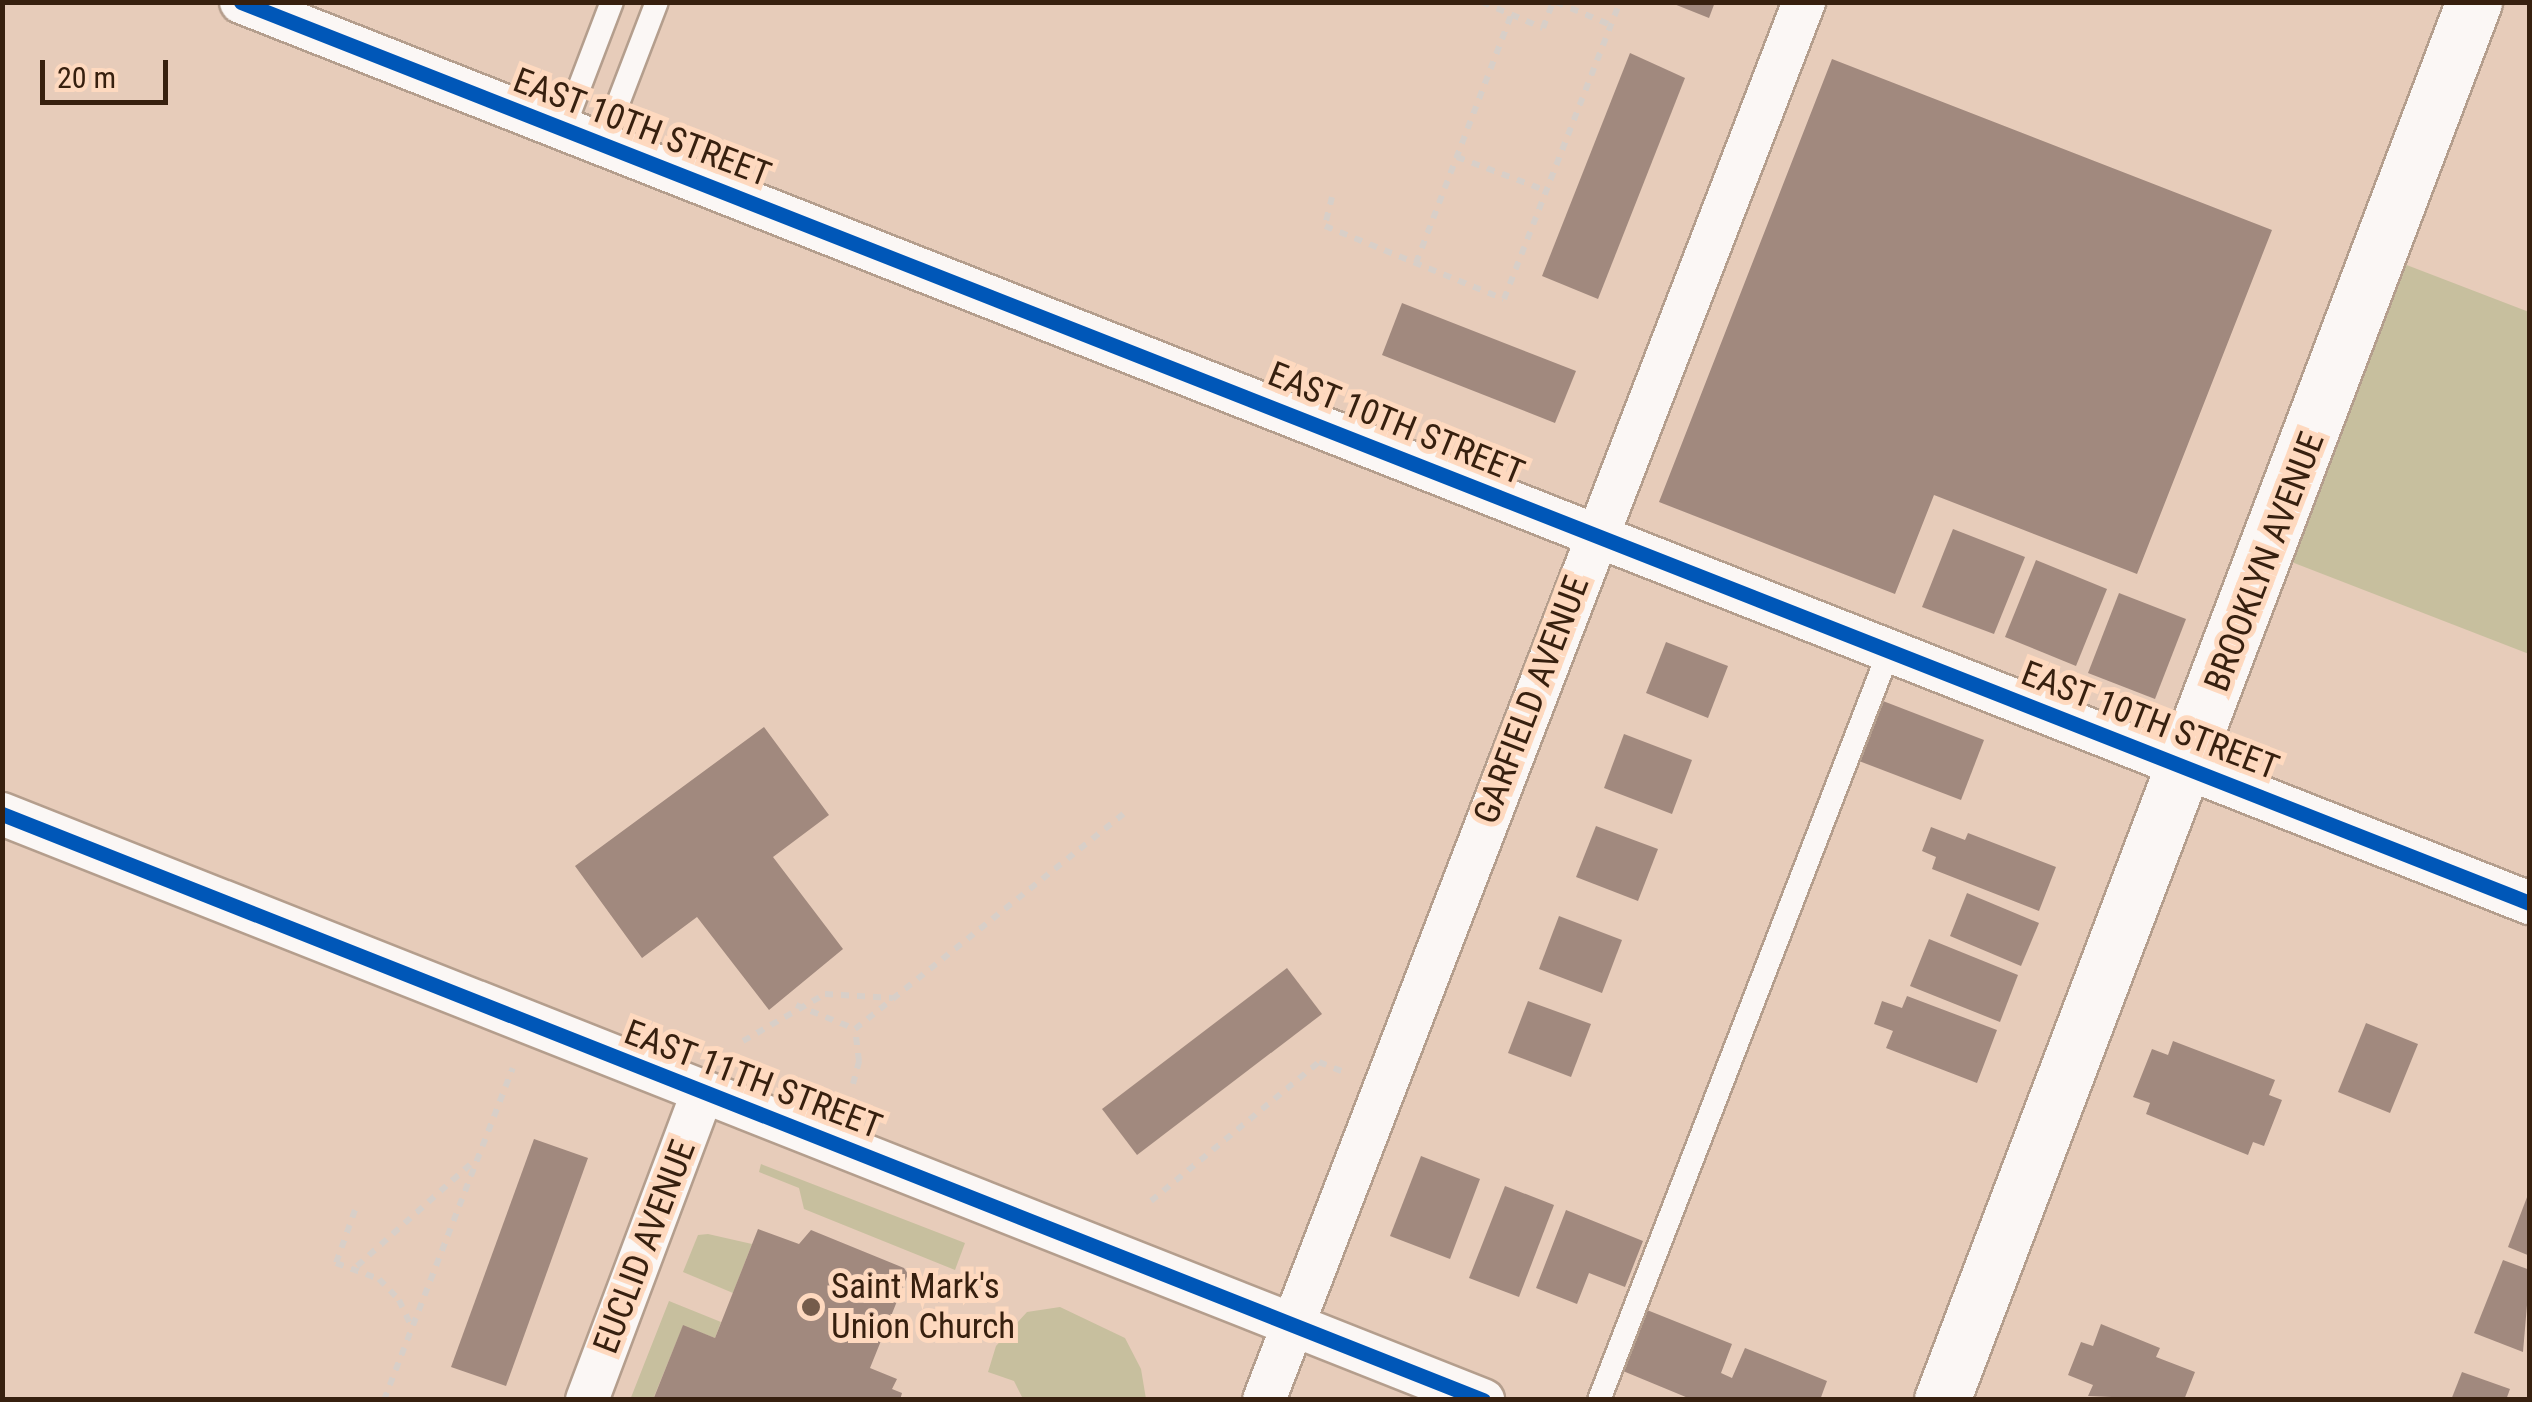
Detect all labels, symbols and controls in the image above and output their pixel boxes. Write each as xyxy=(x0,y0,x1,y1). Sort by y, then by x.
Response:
scale bar xyxy=(45,40,172,102)
text: 20 m xyxy=(57,60,116,95)
street label: EAST 10TH STREET xyxy=(507,60,777,196)
street label: EAST 10TH STREET xyxy=(1262,353,1530,495)
street label: BROOKLYN AVENUE xyxy=(2196,427,2334,697)
street label: GARFIELD AVENUE xyxy=(1466,570,1598,830)
street label: EAST 10TH STREET xyxy=(2015,653,2285,789)
street label: EAST 11TH STREET xyxy=(618,1012,888,1148)
street label: EUCLID AVENUE xyxy=(585,1135,705,1359)
place label: Saint Mark's Union Church xyxy=(831,1266,1015,1348)
marker: Saint Mark's Union Church xyxy=(800,1296,822,1318)

